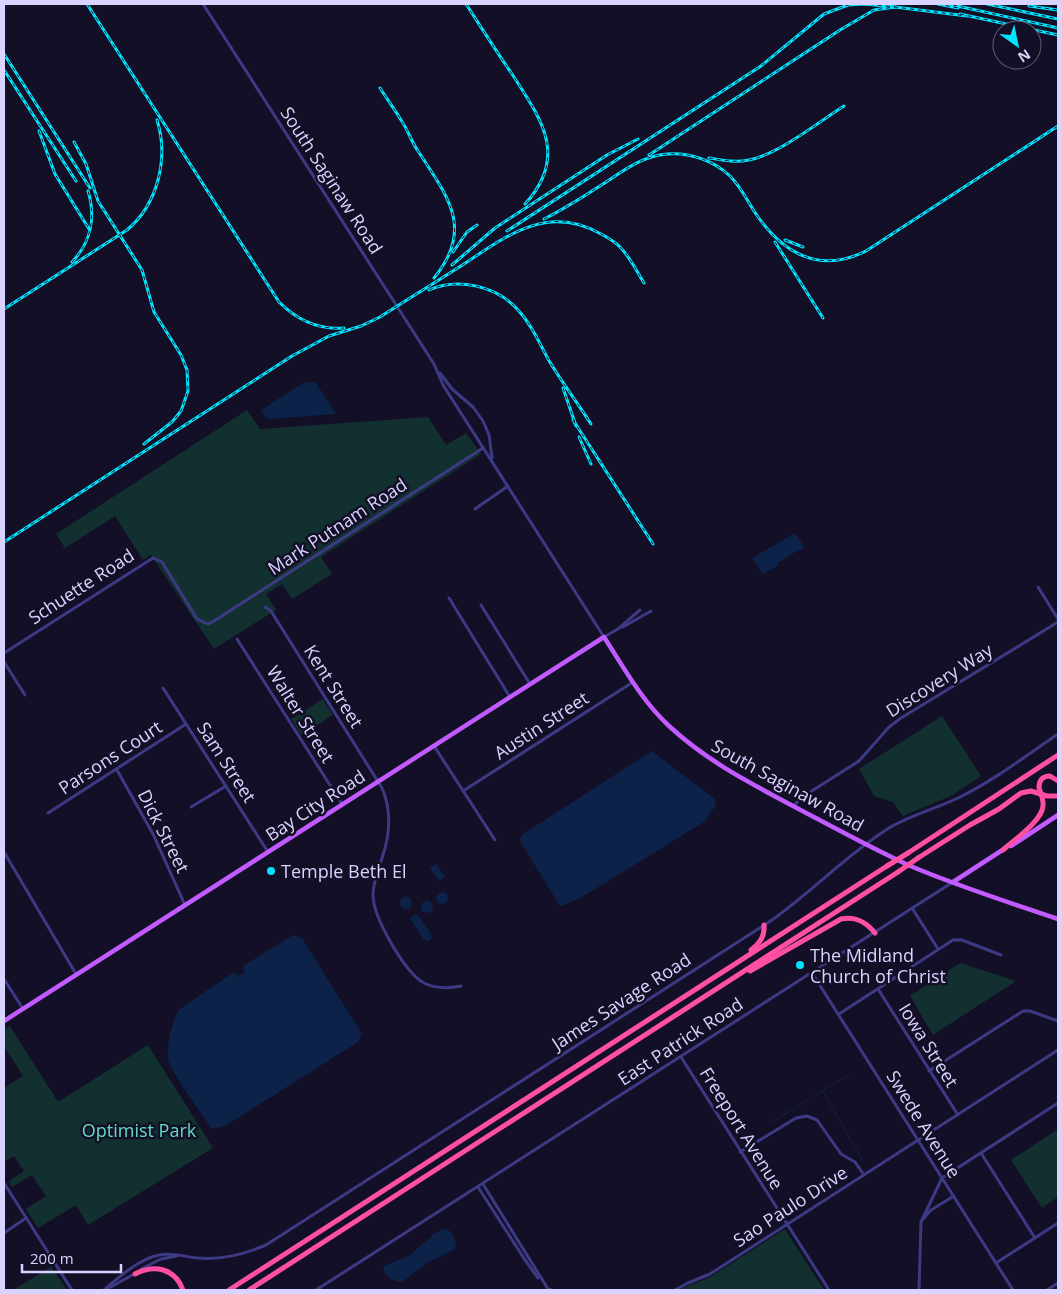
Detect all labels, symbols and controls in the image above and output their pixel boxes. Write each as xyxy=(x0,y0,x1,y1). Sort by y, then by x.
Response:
north arrow xyxy=(992,20,1042,70)
text: N xyxy=(1014,45,1034,67)
street label: South Saginaw Road xyxy=(275,102,389,258)
street label: Mark Putnam Road xyxy=(263,472,411,580)
street label: Schuette Road xyxy=(24,543,138,629)
street label: Discovery Way xyxy=(881,637,998,722)
street label: Kent Street xyxy=(299,640,369,732)
street label: Walter Street xyxy=(262,661,340,767)
street label: Austin Street xyxy=(489,686,593,764)
street label: Parsons Court xyxy=(54,715,166,799)
street label: Sam Street xyxy=(192,717,262,807)
street label: South Saginaw Road xyxy=(708,733,868,837)
street label: Bay City Road xyxy=(261,764,369,846)
street label: Dick Street xyxy=(133,785,195,877)
place label: Temple Beth El xyxy=(281,859,406,883)
marker: Temple Beth El xyxy=(265,865,277,877)
place label: The Midland Church of Christ xyxy=(810,943,946,988)
street label: James Savage Road xyxy=(545,947,695,1056)
marker: The Midland Church of Christ xyxy=(794,959,806,971)
street label: East Patrick Road xyxy=(613,992,747,1090)
street label: Iowa Street xyxy=(894,998,964,1092)
street label: Freeport Avenue xyxy=(695,1062,789,1194)
street label: Swede Avenue xyxy=(881,1066,967,1182)
park label: Optimist Park xyxy=(82,1118,197,1142)
street label: Sao Paulo Drive xyxy=(728,1160,852,1252)
scale bar xyxy=(22,1242,121,1274)
text: 200 m xyxy=(30,1248,74,1268)

